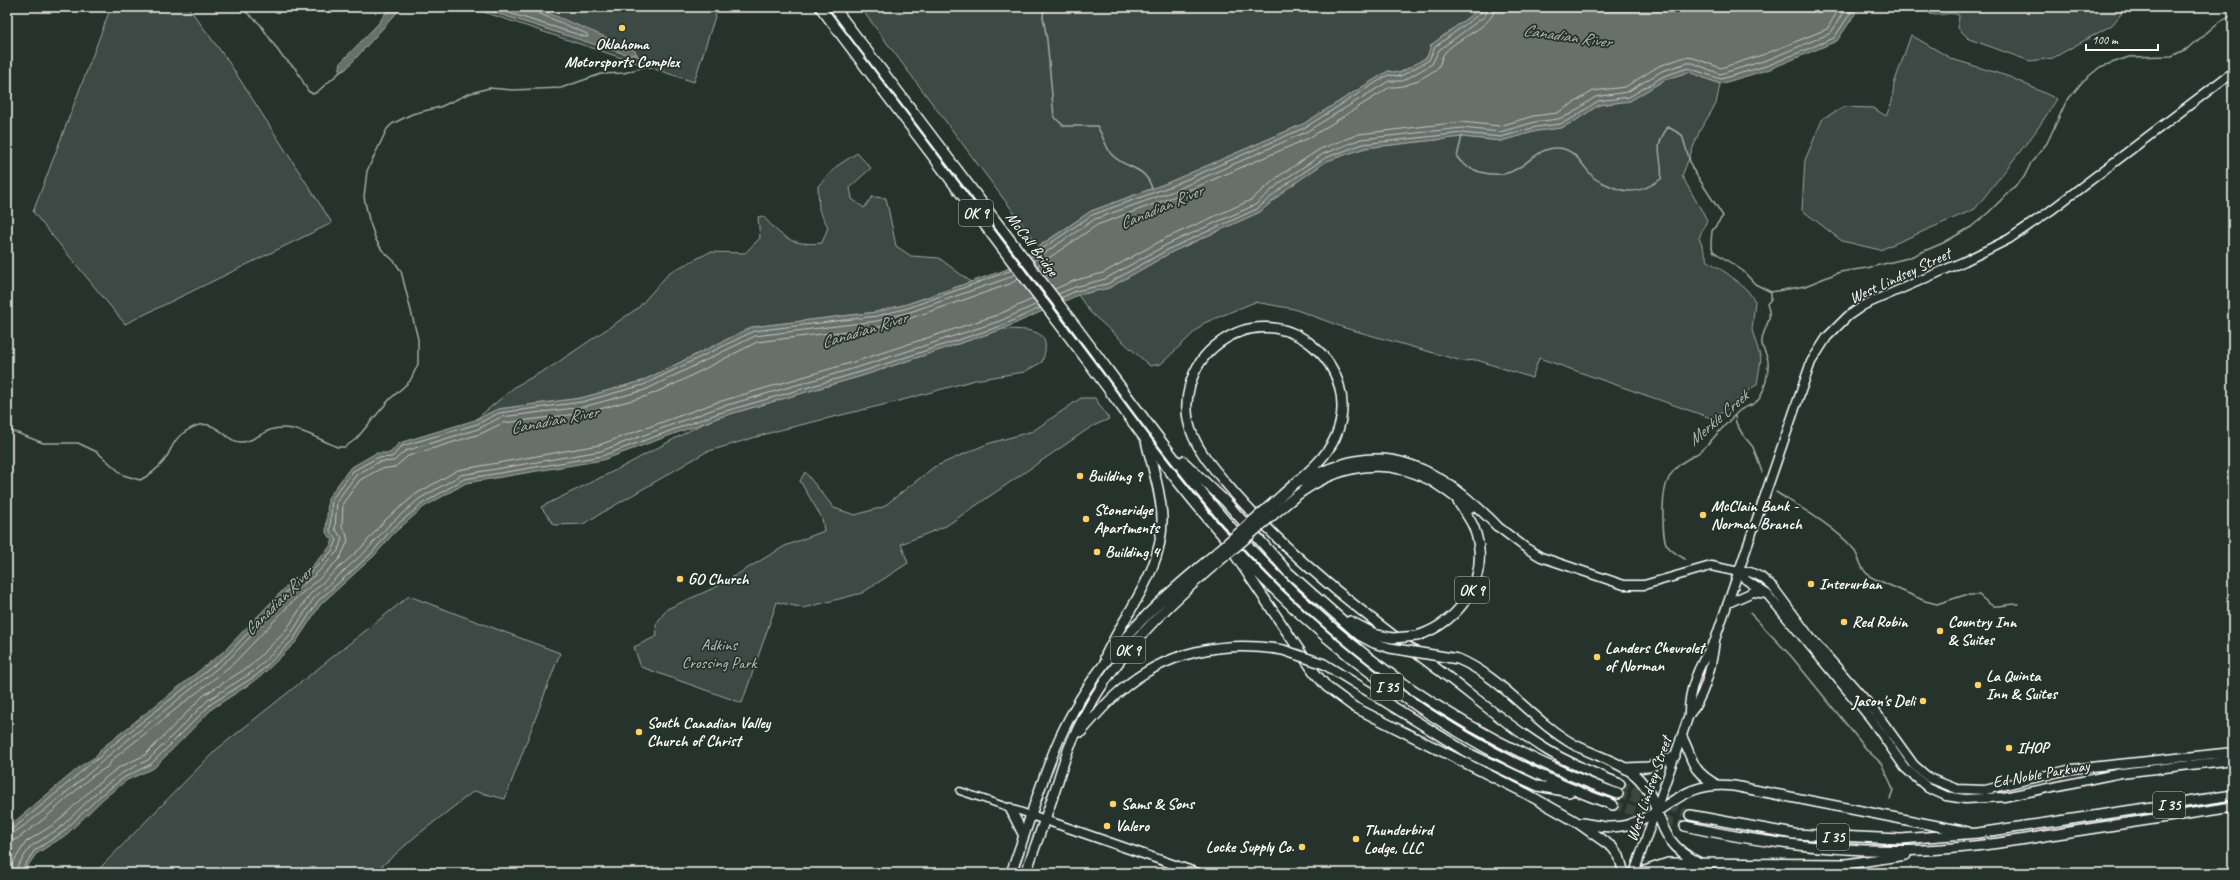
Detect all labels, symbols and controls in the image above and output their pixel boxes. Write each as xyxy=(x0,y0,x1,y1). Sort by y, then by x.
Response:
water label: Canadian River xyxy=(1522,19,1615,53)
marker: Oklahoma Motorsports Complex xyxy=(617,23,627,33)
scale bar xyxy=(2086,26,2158,52)
text: 100 m xyxy=(2092,32,2119,48)
place label: Oklahoma Motorsports Complex xyxy=(564,34,681,72)
water label: Canadian River xyxy=(1116,179,1209,234)
road number: OK 9 xyxy=(959,200,993,226)
street label: McCall Bridge xyxy=(1001,208,1064,282)
street label: West Lindsey Street xyxy=(1846,243,1956,308)
water label: Canadian River xyxy=(819,306,912,353)
water label: Merkle Creek xyxy=(1683,384,1755,450)
water label: Canadian River xyxy=(509,401,602,439)
place label: Building 9 xyxy=(1088,466,1144,486)
marker: Building 9 xyxy=(1075,471,1085,481)
place label: McClain Bank - Norman Branch xyxy=(1711,496,1803,534)
place label: Stoneridge Apartments xyxy=(1094,500,1161,538)
marker: McClain Bank - Norman Branch xyxy=(1698,510,1708,520)
marker: Stoneridge Apartments xyxy=(1081,514,1091,524)
place label: Building 4 xyxy=(1105,542,1161,562)
marker: Building 4 xyxy=(1092,547,1102,557)
water label: Canadian River xyxy=(239,560,319,640)
place label: GO Church xyxy=(688,569,750,589)
marker: GO Church xyxy=(675,574,685,584)
place label: Interurban xyxy=(1819,574,1884,594)
road number: OK 9 xyxy=(1455,577,1489,603)
marker: Interurban xyxy=(1806,579,1816,589)
place label: Red Robin xyxy=(1852,612,1909,632)
place label: Country Inn & Suites xyxy=(1948,612,2018,650)
marker: Red Robin xyxy=(1839,617,1849,627)
marker: Country Inn & Suites xyxy=(1935,626,1945,636)
park label: Adkins Crossing Park xyxy=(682,635,757,673)
road number: OK 9 xyxy=(1111,637,1145,663)
place label: Landers Chevrolet of Norman xyxy=(1605,638,1707,676)
marker: Landers Chevrolet of Norman xyxy=(1592,652,1602,662)
place label: La Quinta Inn & Suites xyxy=(1986,666,2059,704)
road number: I 35 xyxy=(1371,674,1403,700)
marker: La Quinta Inn & Suites xyxy=(1973,680,1983,690)
place label: Jason's Deli xyxy=(1851,691,1917,711)
marker: Jason's Deli xyxy=(1918,696,1928,706)
place label: South Canadian Valley Church of Christ xyxy=(647,713,772,751)
marker: South Canadian Valley Church of Christ xyxy=(634,727,644,737)
street label: West Lindsey Street xyxy=(1622,731,1677,844)
place label: IHOP xyxy=(2017,738,2051,758)
marker: IHOP xyxy=(2004,743,2014,753)
street label: Ed Noble Parkway xyxy=(1991,755,2092,792)
road number: I 35 xyxy=(2153,792,2185,818)
place label: Sams & Sons xyxy=(1121,794,1196,814)
marker: Sams & Sons xyxy=(1108,799,1118,809)
place label: Valero xyxy=(1115,816,1150,836)
place label: Thunderbird Lodge, LLC xyxy=(1364,820,1435,858)
marker: Valero xyxy=(1102,821,1112,831)
road number: I 35 xyxy=(1817,824,1849,850)
marker: Thunderbird Lodge, LLC xyxy=(1351,834,1361,844)
place label: Locke Supply Co. xyxy=(1206,837,1295,857)
marker: Locke Supply Co. xyxy=(1297,842,1307,852)

